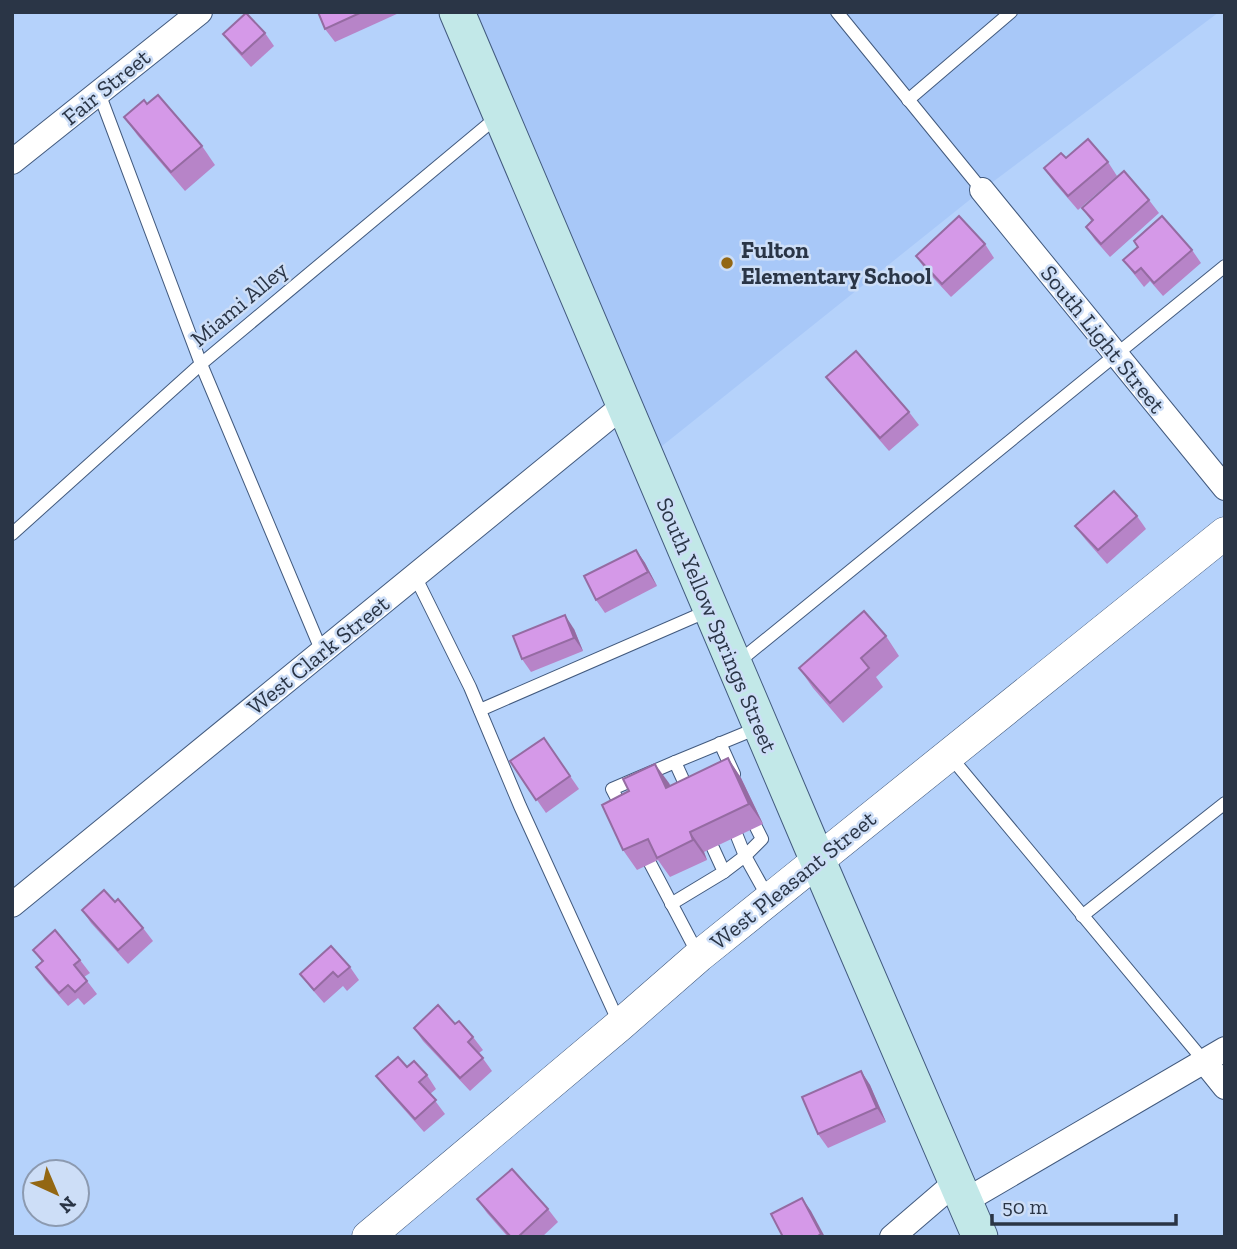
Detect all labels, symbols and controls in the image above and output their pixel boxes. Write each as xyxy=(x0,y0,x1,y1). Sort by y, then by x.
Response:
street label: Fair Street xyxy=(56,43,156,131)
place label: Fulton Elementary School xyxy=(741,236,932,290)
street label: Miami Alley xyxy=(185,255,293,353)
marker: Fulton Elementary School xyxy=(719,255,735,271)
street label: South Light Street xyxy=(1035,259,1171,419)
street label: South Yellow Springs Street xyxy=(650,493,784,757)
street label: West Clark Street xyxy=(241,589,395,721)
street label: West Pleasant Street xyxy=(705,804,882,955)
north arrow xyxy=(21,1158,91,1228)
scale bar xyxy=(992,1182,1176,1226)
text: N xyxy=(54,1192,81,1218)
text: 50 m xyxy=(1002,1194,1048,1219)

